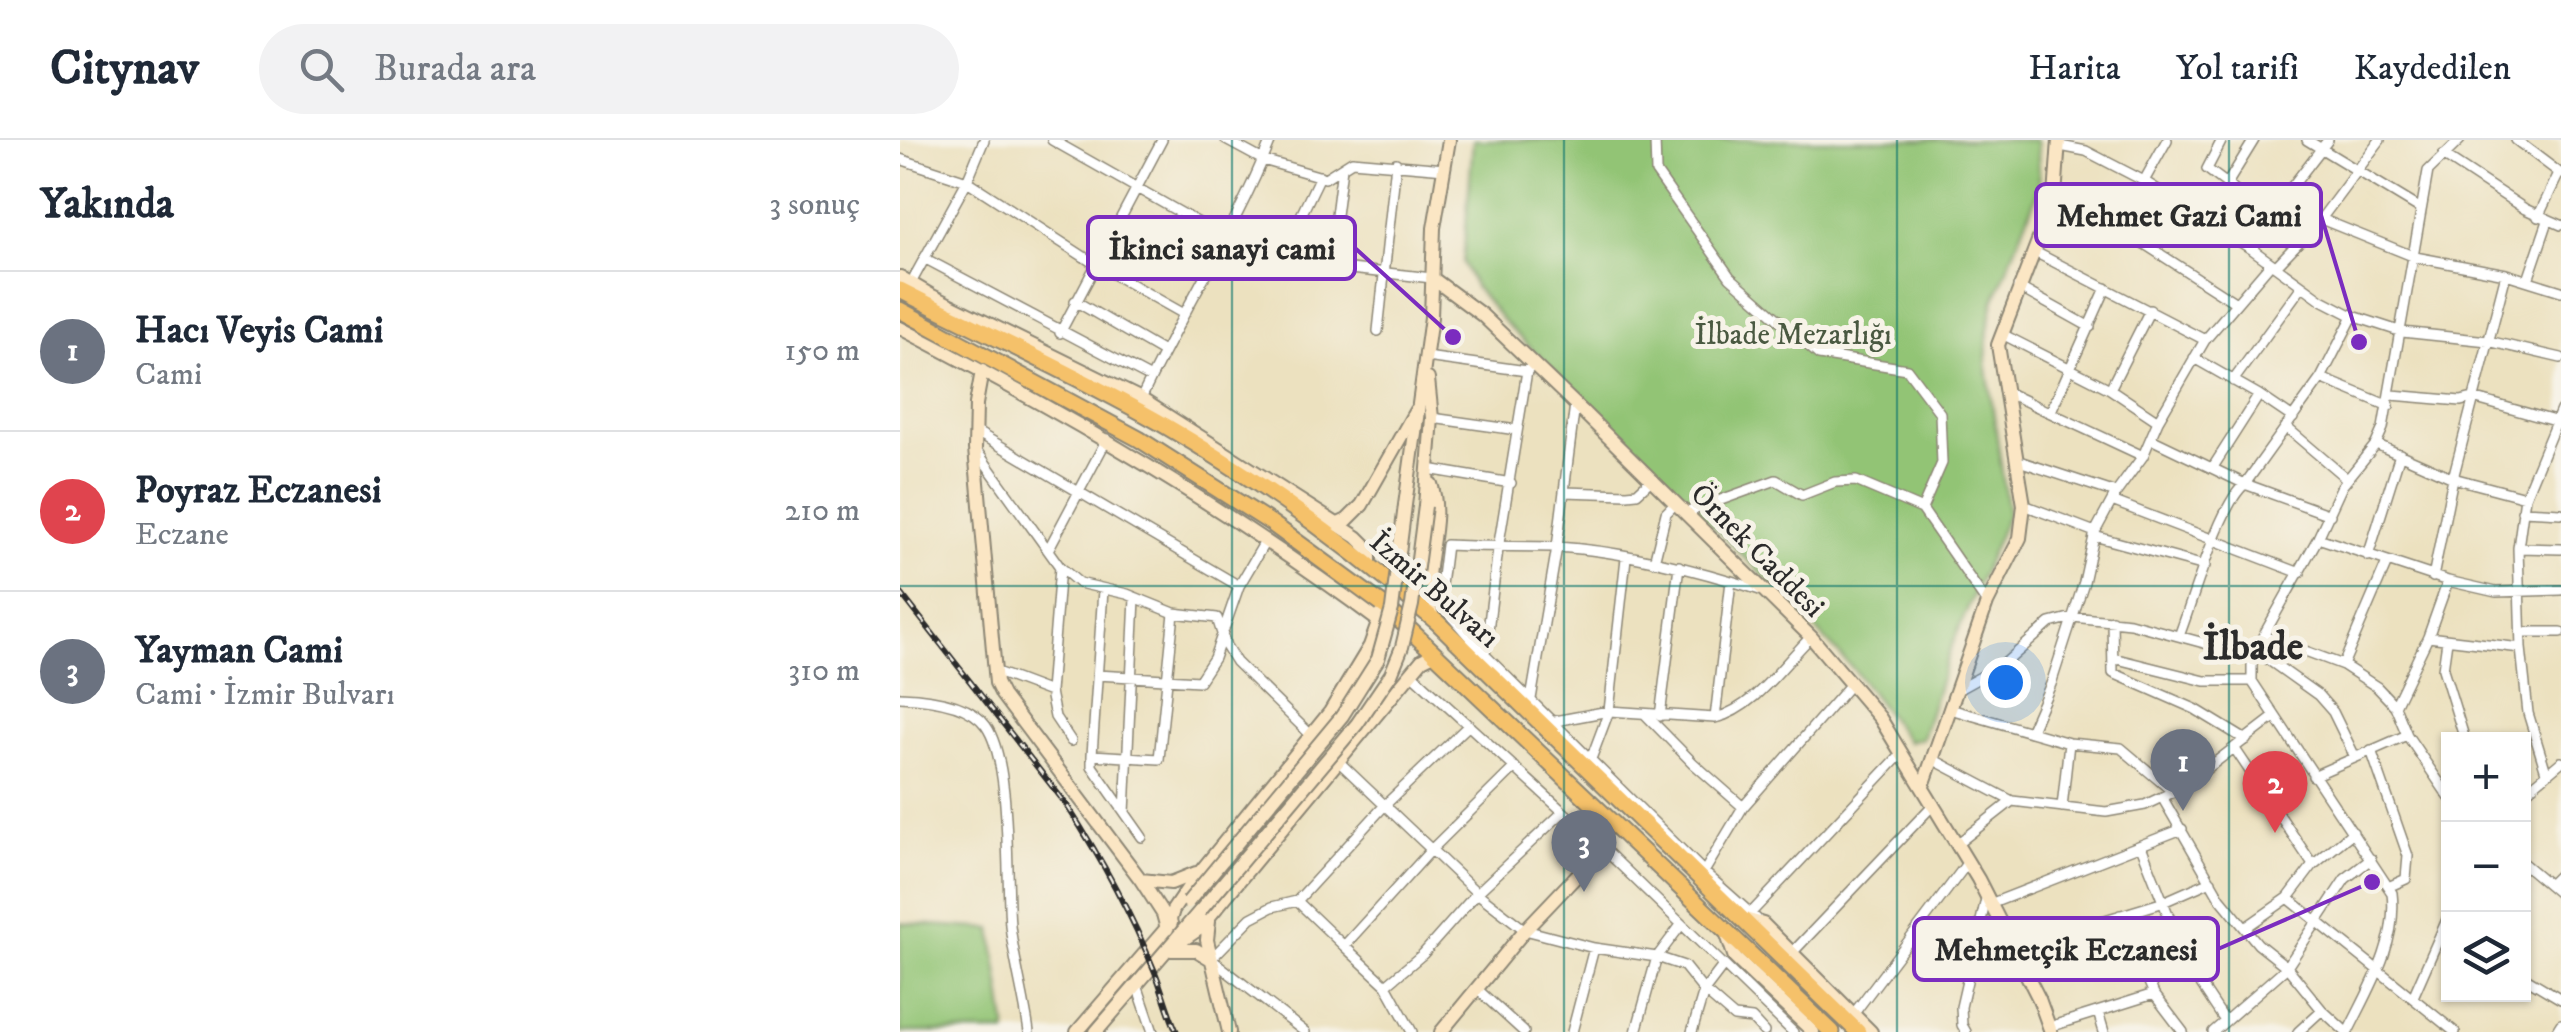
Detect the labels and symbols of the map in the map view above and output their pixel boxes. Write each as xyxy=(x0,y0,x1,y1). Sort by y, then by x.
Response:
callout: Mehmet Gazi Cami xyxy=(2036,184,2321,246)
text: Mehmet Gazi Cami xyxy=(2056,197,2302,237)
callout: İkinci sanayi cami xyxy=(1088,217,1355,279)
text: İkinci sanayi cami xyxy=(1108,230,1336,270)
park label: İlbade Mezarlığı xyxy=(1694,316,1892,354)
street label: Örnek Caddesi xyxy=(1682,476,1832,626)
street label: İzmir Bulvarı xyxy=(1361,523,1507,657)
district label: İlbade xyxy=(2203,622,2304,673)
your location xyxy=(1980,657,2031,708)
pin: 1 xyxy=(2150,728,2216,811)
pin: 2 xyxy=(2242,750,2308,833)
pin: 3 xyxy=(1552,810,1616,892)
callout: Mehmetçik Eczanesi xyxy=(1914,918,2218,980)
text: Mehmetçik Eczanesi xyxy=(1934,931,2198,971)

